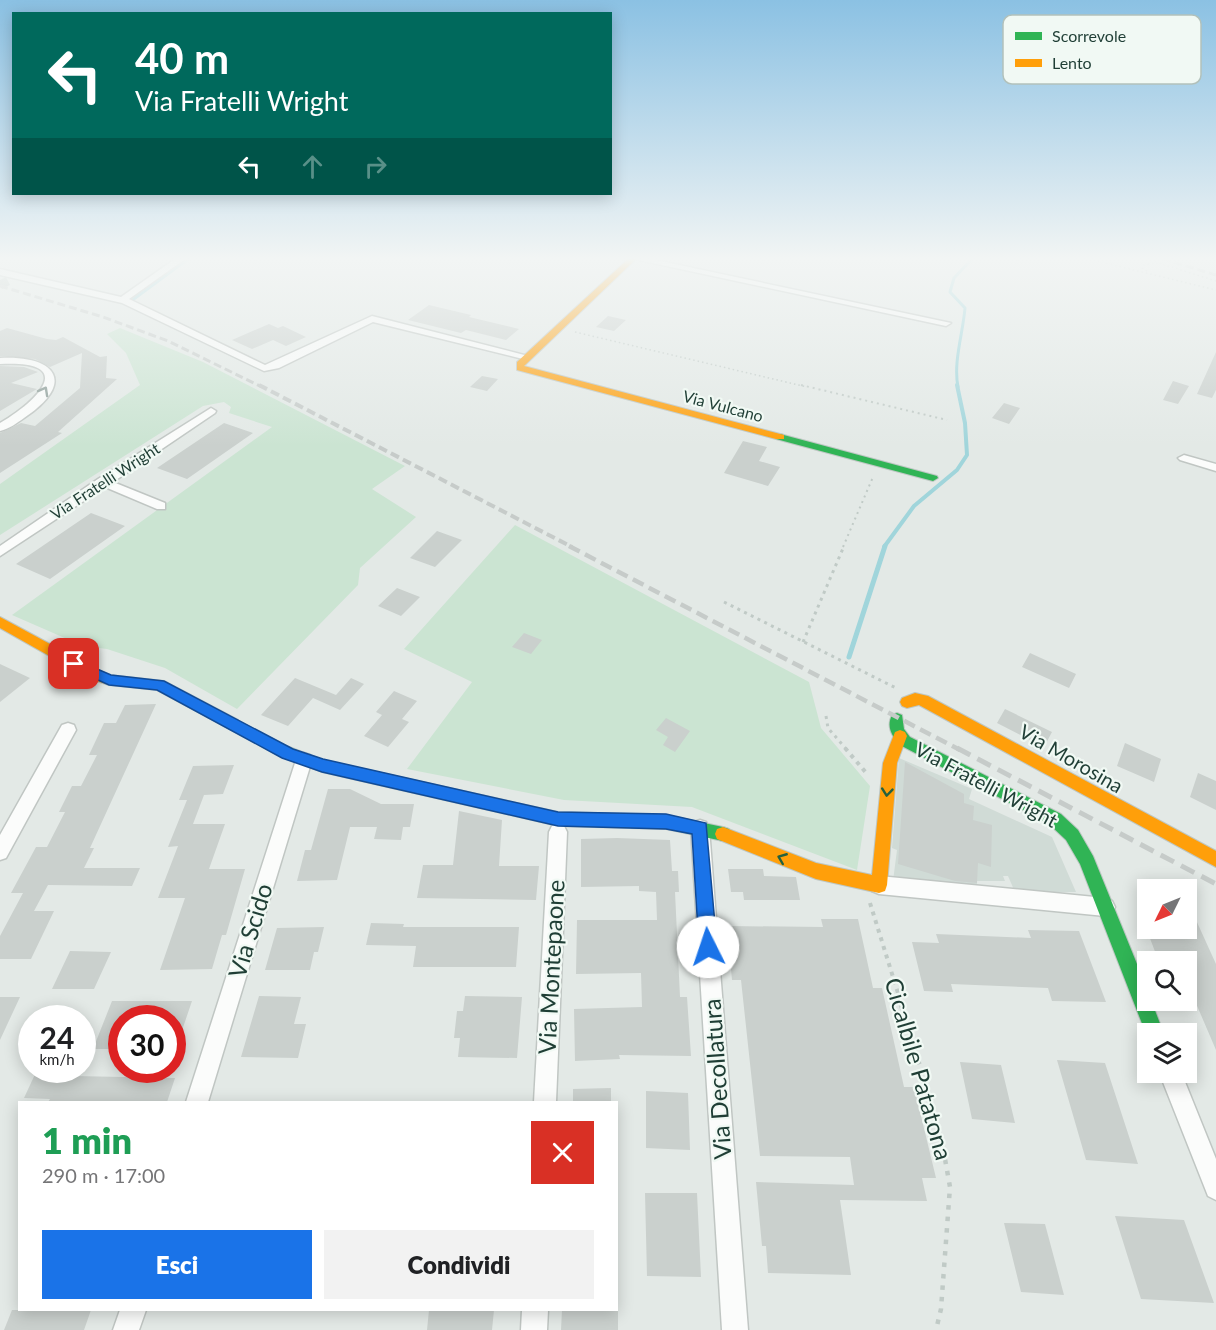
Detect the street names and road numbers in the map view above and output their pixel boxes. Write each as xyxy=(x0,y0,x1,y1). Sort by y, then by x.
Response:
street label: Via Vulcano xyxy=(681,386,765,425)
street label: Via Fratelli Wright xyxy=(47,438,163,523)
street label: Via Morosina xyxy=(1015,719,1128,797)
street label: Via Fratelli Wright xyxy=(911,736,1062,832)
street label: Via Montepaone xyxy=(531,879,570,1055)
street label: Via Scido xyxy=(221,880,278,981)
street label: Cicalbile Patatona xyxy=(880,974,959,1163)
street label: Via Decollatura xyxy=(696,998,737,1161)

